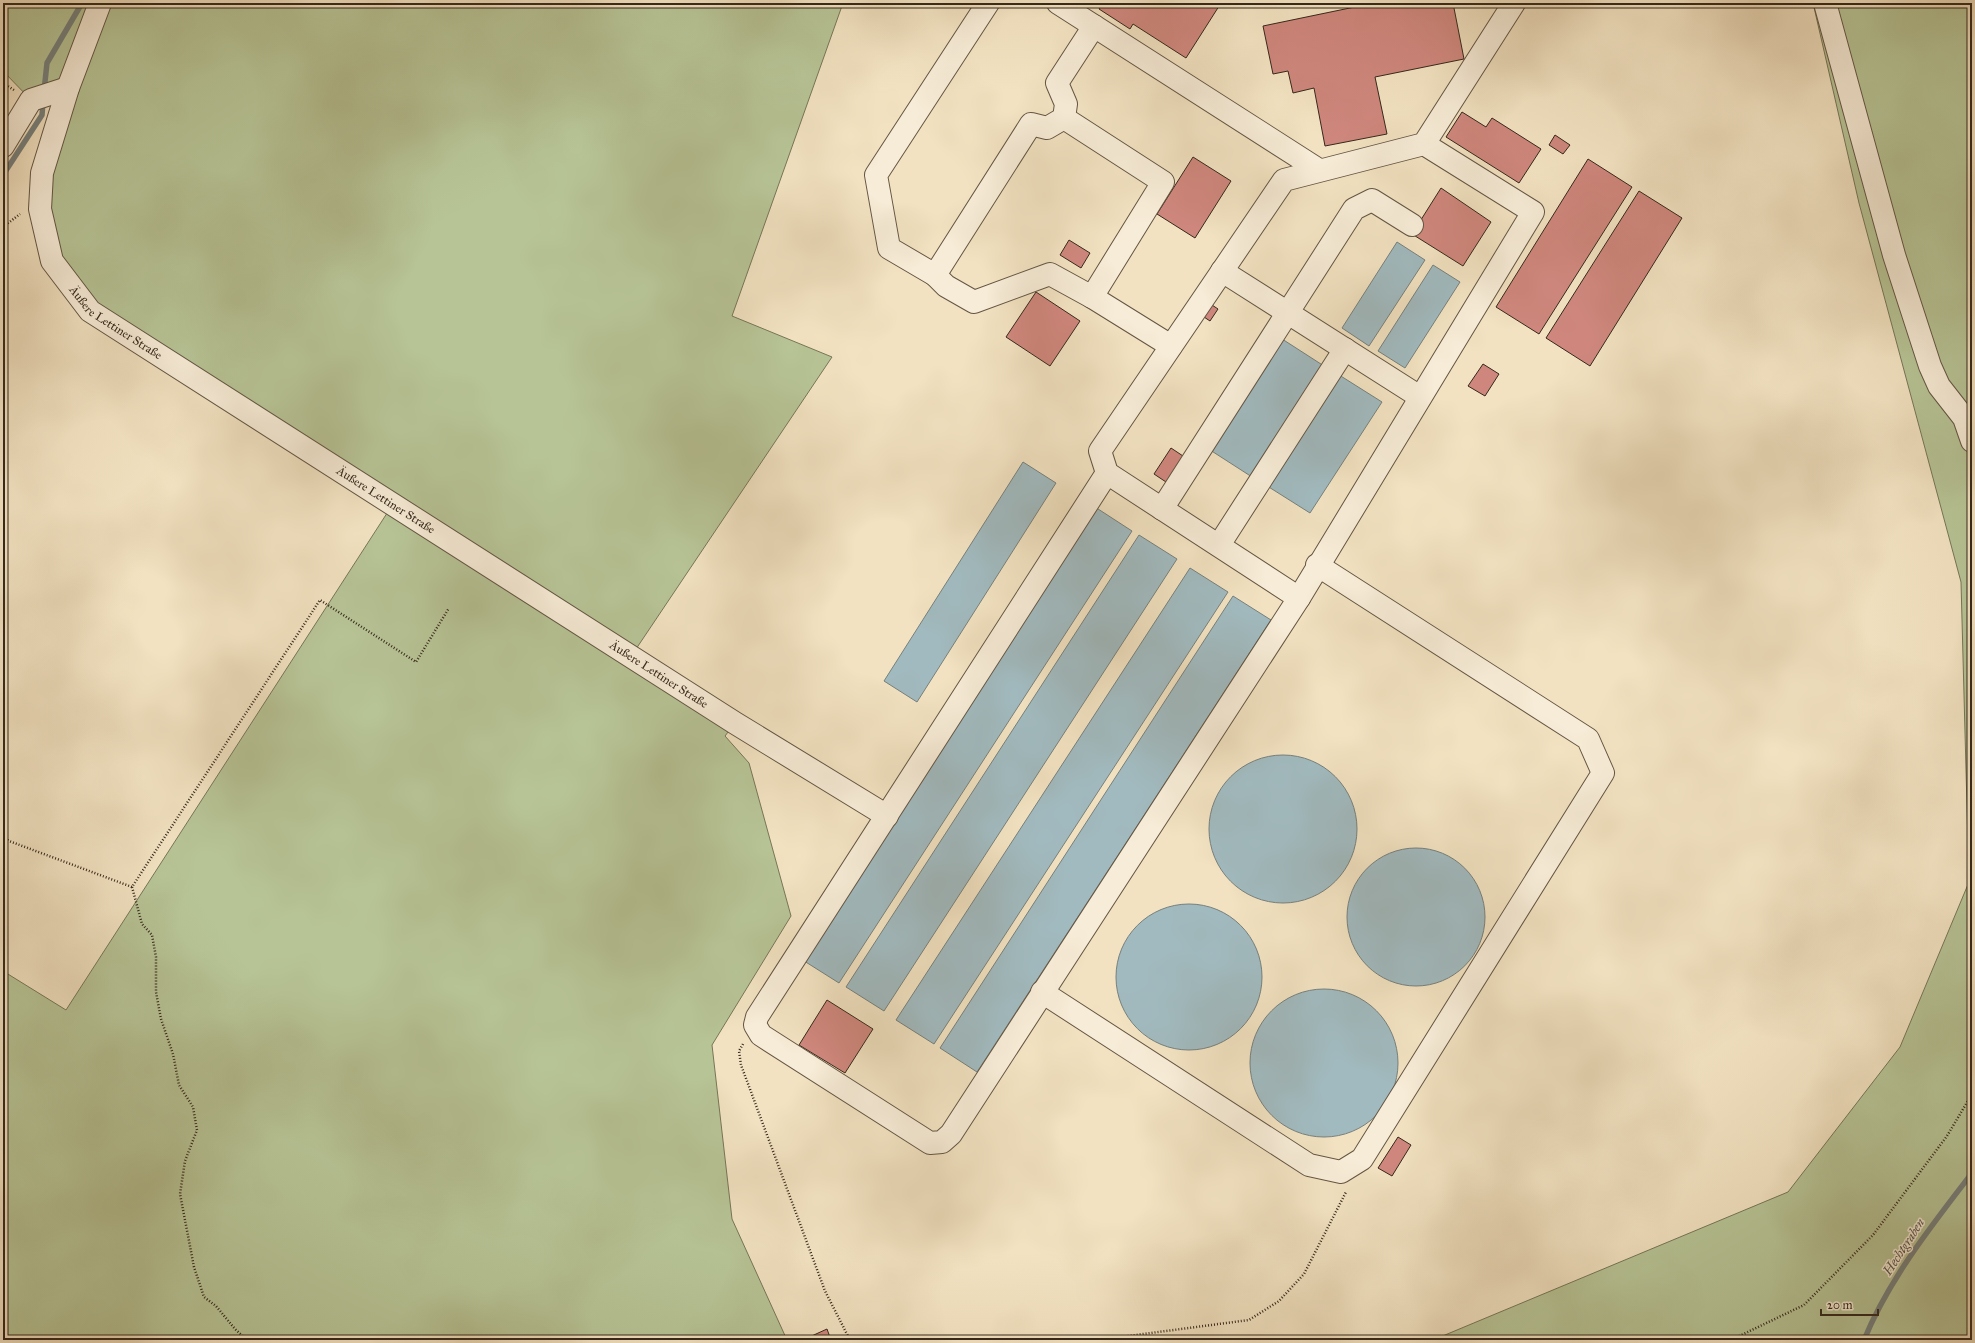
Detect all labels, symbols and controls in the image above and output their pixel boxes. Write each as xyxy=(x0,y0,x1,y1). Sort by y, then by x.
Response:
street label: Äußere Lettiner Straße xyxy=(66,282,165,362)
street label: Äußere Lettiner Straße xyxy=(333,462,438,537)
street label: Äußere Lettiner Straße xyxy=(606,636,711,711)
water label: Hechtgraben xyxy=(1879,1215,1928,1279)
scale bar xyxy=(1821,1291,1878,1317)
text: 20 m xyxy=(1827,1298,1853,1312)

